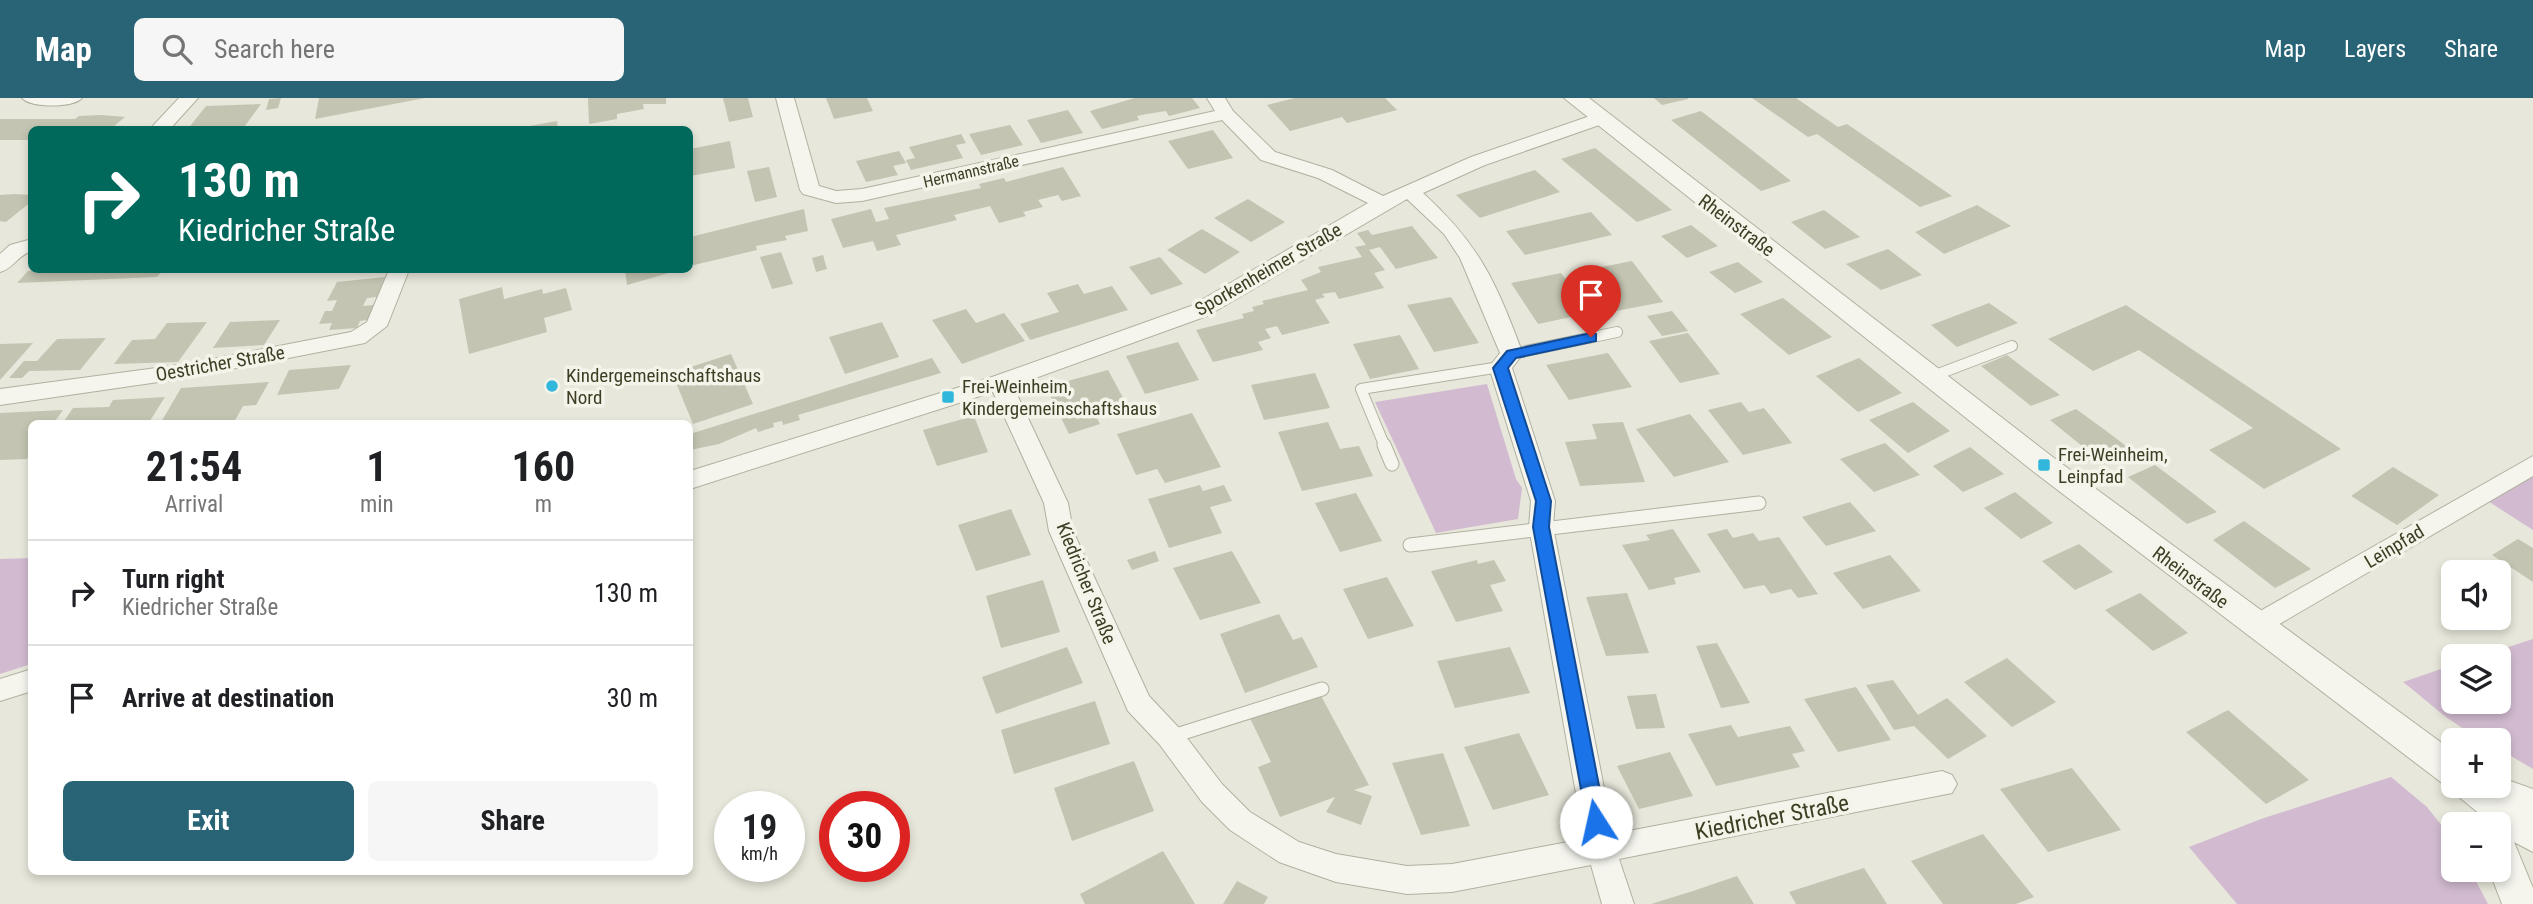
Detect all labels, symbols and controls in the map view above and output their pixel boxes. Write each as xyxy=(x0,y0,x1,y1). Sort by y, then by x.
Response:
search box xyxy=(134,18,624,81)
text: Map xyxy=(35,30,92,69)
icon: search xyxy=(158,30,196,68)
text: Search here xyxy=(214,34,335,64)
text: Map xyxy=(2265,35,2306,63)
text: Layers xyxy=(2344,35,2406,63)
text: Share xyxy=(2444,35,2498,63)
street label: Hermannstraße xyxy=(921,151,1021,192)
text: 130 m xyxy=(178,152,300,209)
icon: right xyxy=(63,154,154,245)
street label: Rheinstraße xyxy=(1694,189,1779,262)
text: Kiedricher Straße xyxy=(178,211,395,249)
street label: Sporkenheimer Straße xyxy=(1191,218,1346,321)
pin xyxy=(1561,265,1621,337)
icon: arrive xyxy=(1572,276,1610,314)
street label: Oestricher Straße xyxy=(154,341,286,386)
place label: Kindergemeinschaftshaus Nord xyxy=(566,364,761,409)
place label: Frei-Weinheim, Kindergemeinschaftshaus xyxy=(962,375,1157,420)
marker: Kindergemeinschaftshaus Nord xyxy=(544,378,560,394)
marker: Frei-Weinheim, Kindergemeinschaftshaus xyxy=(940,389,956,405)
text: 21:54 xyxy=(146,442,242,491)
text: 1 xyxy=(366,442,387,491)
text: 160 xyxy=(511,442,575,491)
place label: Frei-Weinheim, Leinpfad xyxy=(2058,443,2168,488)
marker: Frei-Weinheim, Leinpfad xyxy=(2036,457,2052,473)
text: Arrival xyxy=(165,491,223,518)
text: min xyxy=(360,491,394,518)
text: m xyxy=(535,491,552,518)
street label: Kiedricher Straße xyxy=(1052,519,1121,647)
street label: Leinpfad xyxy=(2360,520,2428,573)
street label: Rheinstraße xyxy=(2148,541,2233,614)
map controls xyxy=(2441,560,2511,882)
button: sound xyxy=(2441,560,2511,630)
text: Turn right xyxy=(122,564,224,594)
icon: right xyxy=(63,574,101,612)
text: 130 m xyxy=(594,578,658,608)
text: Kiedricher Straße xyxy=(122,594,278,621)
button: layers xyxy=(2441,644,2511,714)
icon: arrive xyxy=(63,679,101,717)
text: Arrive at destination xyxy=(122,683,334,713)
text: 30 m xyxy=(607,683,658,713)
button: + xyxy=(2441,728,2511,798)
button: Exit xyxy=(63,781,354,861)
button: Share xyxy=(368,781,658,861)
position arrow xyxy=(1559,785,1633,859)
street label: Kiedricher Straße xyxy=(1693,789,1851,846)
speed limit sign: 30 xyxy=(819,791,910,882)
text: 19 xyxy=(742,807,777,848)
button: − xyxy=(2441,812,2511,882)
text: km/h xyxy=(741,843,778,864)

